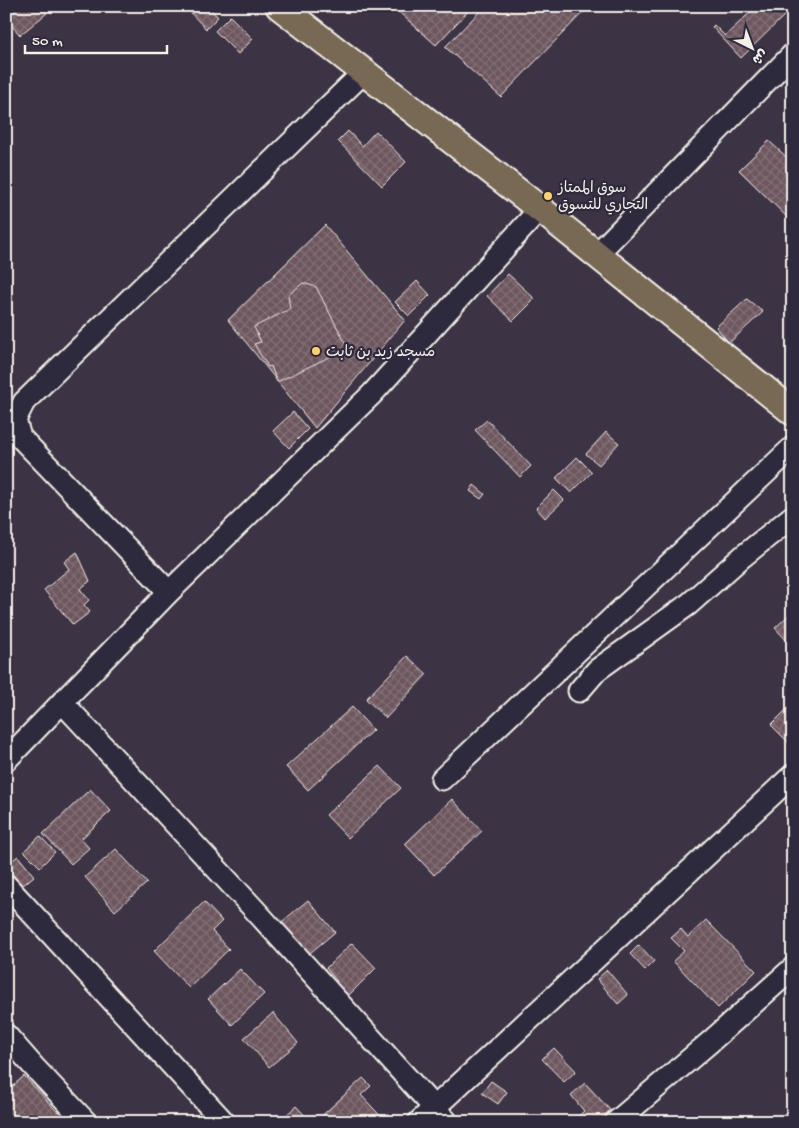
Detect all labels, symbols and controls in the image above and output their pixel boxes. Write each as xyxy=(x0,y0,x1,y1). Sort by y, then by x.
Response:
scale bar xyxy=(25,22,168,54)
north arrow xyxy=(726,22,776,72)
text: 50 m xyxy=(32,33,63,51)
text: ش xyxy=(748,44,770,67)
place label: سوق الممتاز التجاري للتسوق xyxy=(557,180,648,215)
marker: سوق الممتاز التجاري للتسوق xyxy=(542,190,554,202)
place label: مسجد زيد بن ثابت xyxy=(326,344,435,362)
marker: مسجد زيد بن ثابت xyxy=(310,345,322,357)

